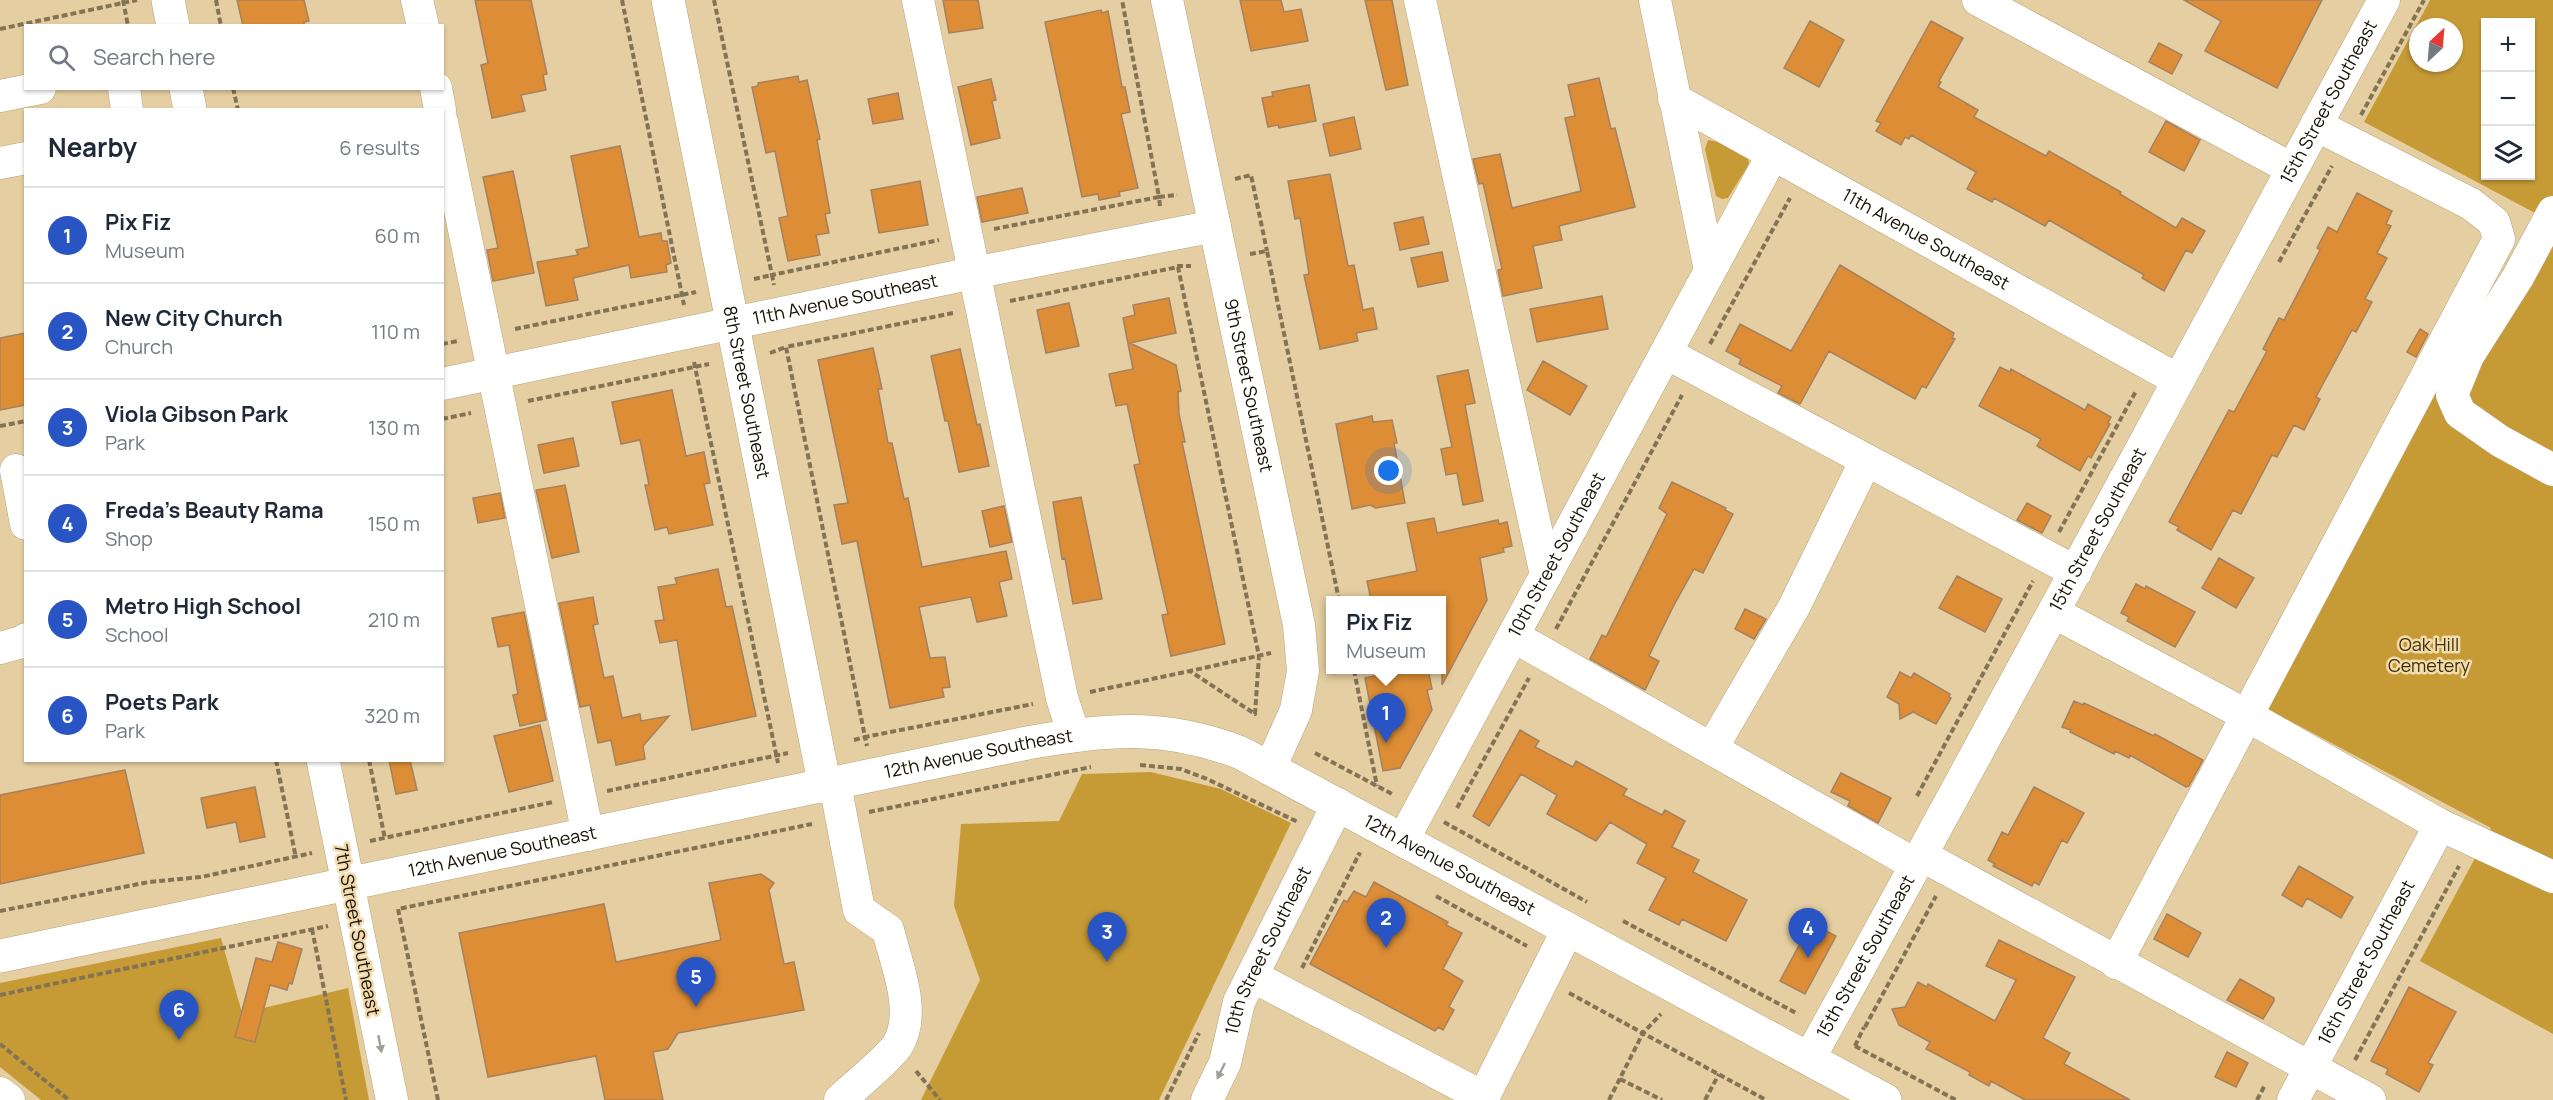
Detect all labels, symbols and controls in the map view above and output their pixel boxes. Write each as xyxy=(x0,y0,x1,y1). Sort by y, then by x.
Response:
street label: 15th Street Southeast xyxy=(2274,15,2382,188)
north arrow xyxy=(2409,18,2463,72)
map controls xyxy=(2481,18,2535,180)
button: + xyxy=(2481,18,2535,72)
search box xyxy=(24,24,444,90)
icon: search xyxy=(45,41,78,74)
text: Search here xyxy=(93,42,215,72)
button: − xyxy=(2481,72,2535,126)
button: layers xyxy=(2481,126,2535,180)
text: Nearby xyxy=(48,129,137,165)
text: 6 results xyxy=(339,134,420,161)
street label: 11th Avenue Southeast xyxy=(1838,182,2014,295)
text: Pix Fiz xyxy=(105,207,171,237)
text: 1 xyxy=(63,222,72,249)
text: 60 m xyxy=(374,222,420,249)
text: Museum xyxy=(105,237,185,264)
street label: 11th Avenue Southeast xyxy=(750,268,940,330)
street label: 9th Street Southeast xyxy=(1219,296,1279,474)
text: New City Church xyxy=(105,303,283,333)
street label: 8th Street Southeast xyxy=(718,303,776,481)
text: 2 xyxy=(62,318,73,345)
text: 110 m xyxy=(371,318,420,345)
text: Church xyxy=(105,333,173,360)
text: Viola Gibson Park xyxy=(105,399,288,429)
text: 3 xyxy=(62,414,73,441)
text: 130 m xyxy=(368,414,420,441)
text: Park xyxy=(105,429,145,456)
street label: 15th Street Southeast xyxy=(2043,443,2151,615)
your location xyxy=(1374,456,1403,485)
street label: 10th Street Southeast xyxy=(1502,468,1610,641)
text: Freda's Beauty Rama xyxy=(105,495,324,525)
text: 4 xyxy=(61,510,74,537)
text: 150 m xyxy=(367,510,420,537)
text: Shop xyxy=(105,525,153,552)
text: Metro High School xyxy=(105,591,301,621)
popup xyxy=(1326,596,1446,674)
text: 5 xyxy=(62,606,73,633)
text: 210 m xyxy=(368,606,420,633)
text: Pix Fiz xyxy=(1346,607,1412,637)
text: School xyxy=(105,621,169,648)
park label: Oak Hill Cemetery xyxy=(2388,632,2471,677)
text: Museum xyxy=(1346,637,1426,664)
text: Poets Park xyxy=(105,687,219,717)
pin: 1 xyxy=(1366,694,1406,743)
text: 6 xyxy=(61,702,74,729)
text: 320 m xyxy=(364,702,420,729)
text: Park xyxy=(105,717,145,744)
street label: 12th Avenue Southeast xyxy=(882,723,1074,783)
street label: 12th Avenue Southeast xyxy=(1360,809,1538,921)
street label: 12th Avenue Southeast xyxy=(406,820,598,882)
street label: 7th Street Southeast xyxy=(330,842,386,1018)
street label: 10th Street Southeast xyxy=(1219,862,1316,1037)
street label: 15th Street Southeast xyxy=(1810,870,1919,1042)
street label: 16th Street Southeast xyxy=(2312,875,2420,1049)
pin: 2 xyxy=(1366,898,1406,948)
pin: 4 xyxy=(1788,908,1828,958)
pin: 3 xyxy=(1088,912,1126,962)
pin: 5 xyxy=(676,958,716,1007)
pin: 6 xyxy=(160,990,198,1040)
one-way arrow xyxy=(376,1034,385,1053)
one-way arrow xyxy=(1216,1062,1226,1079)

